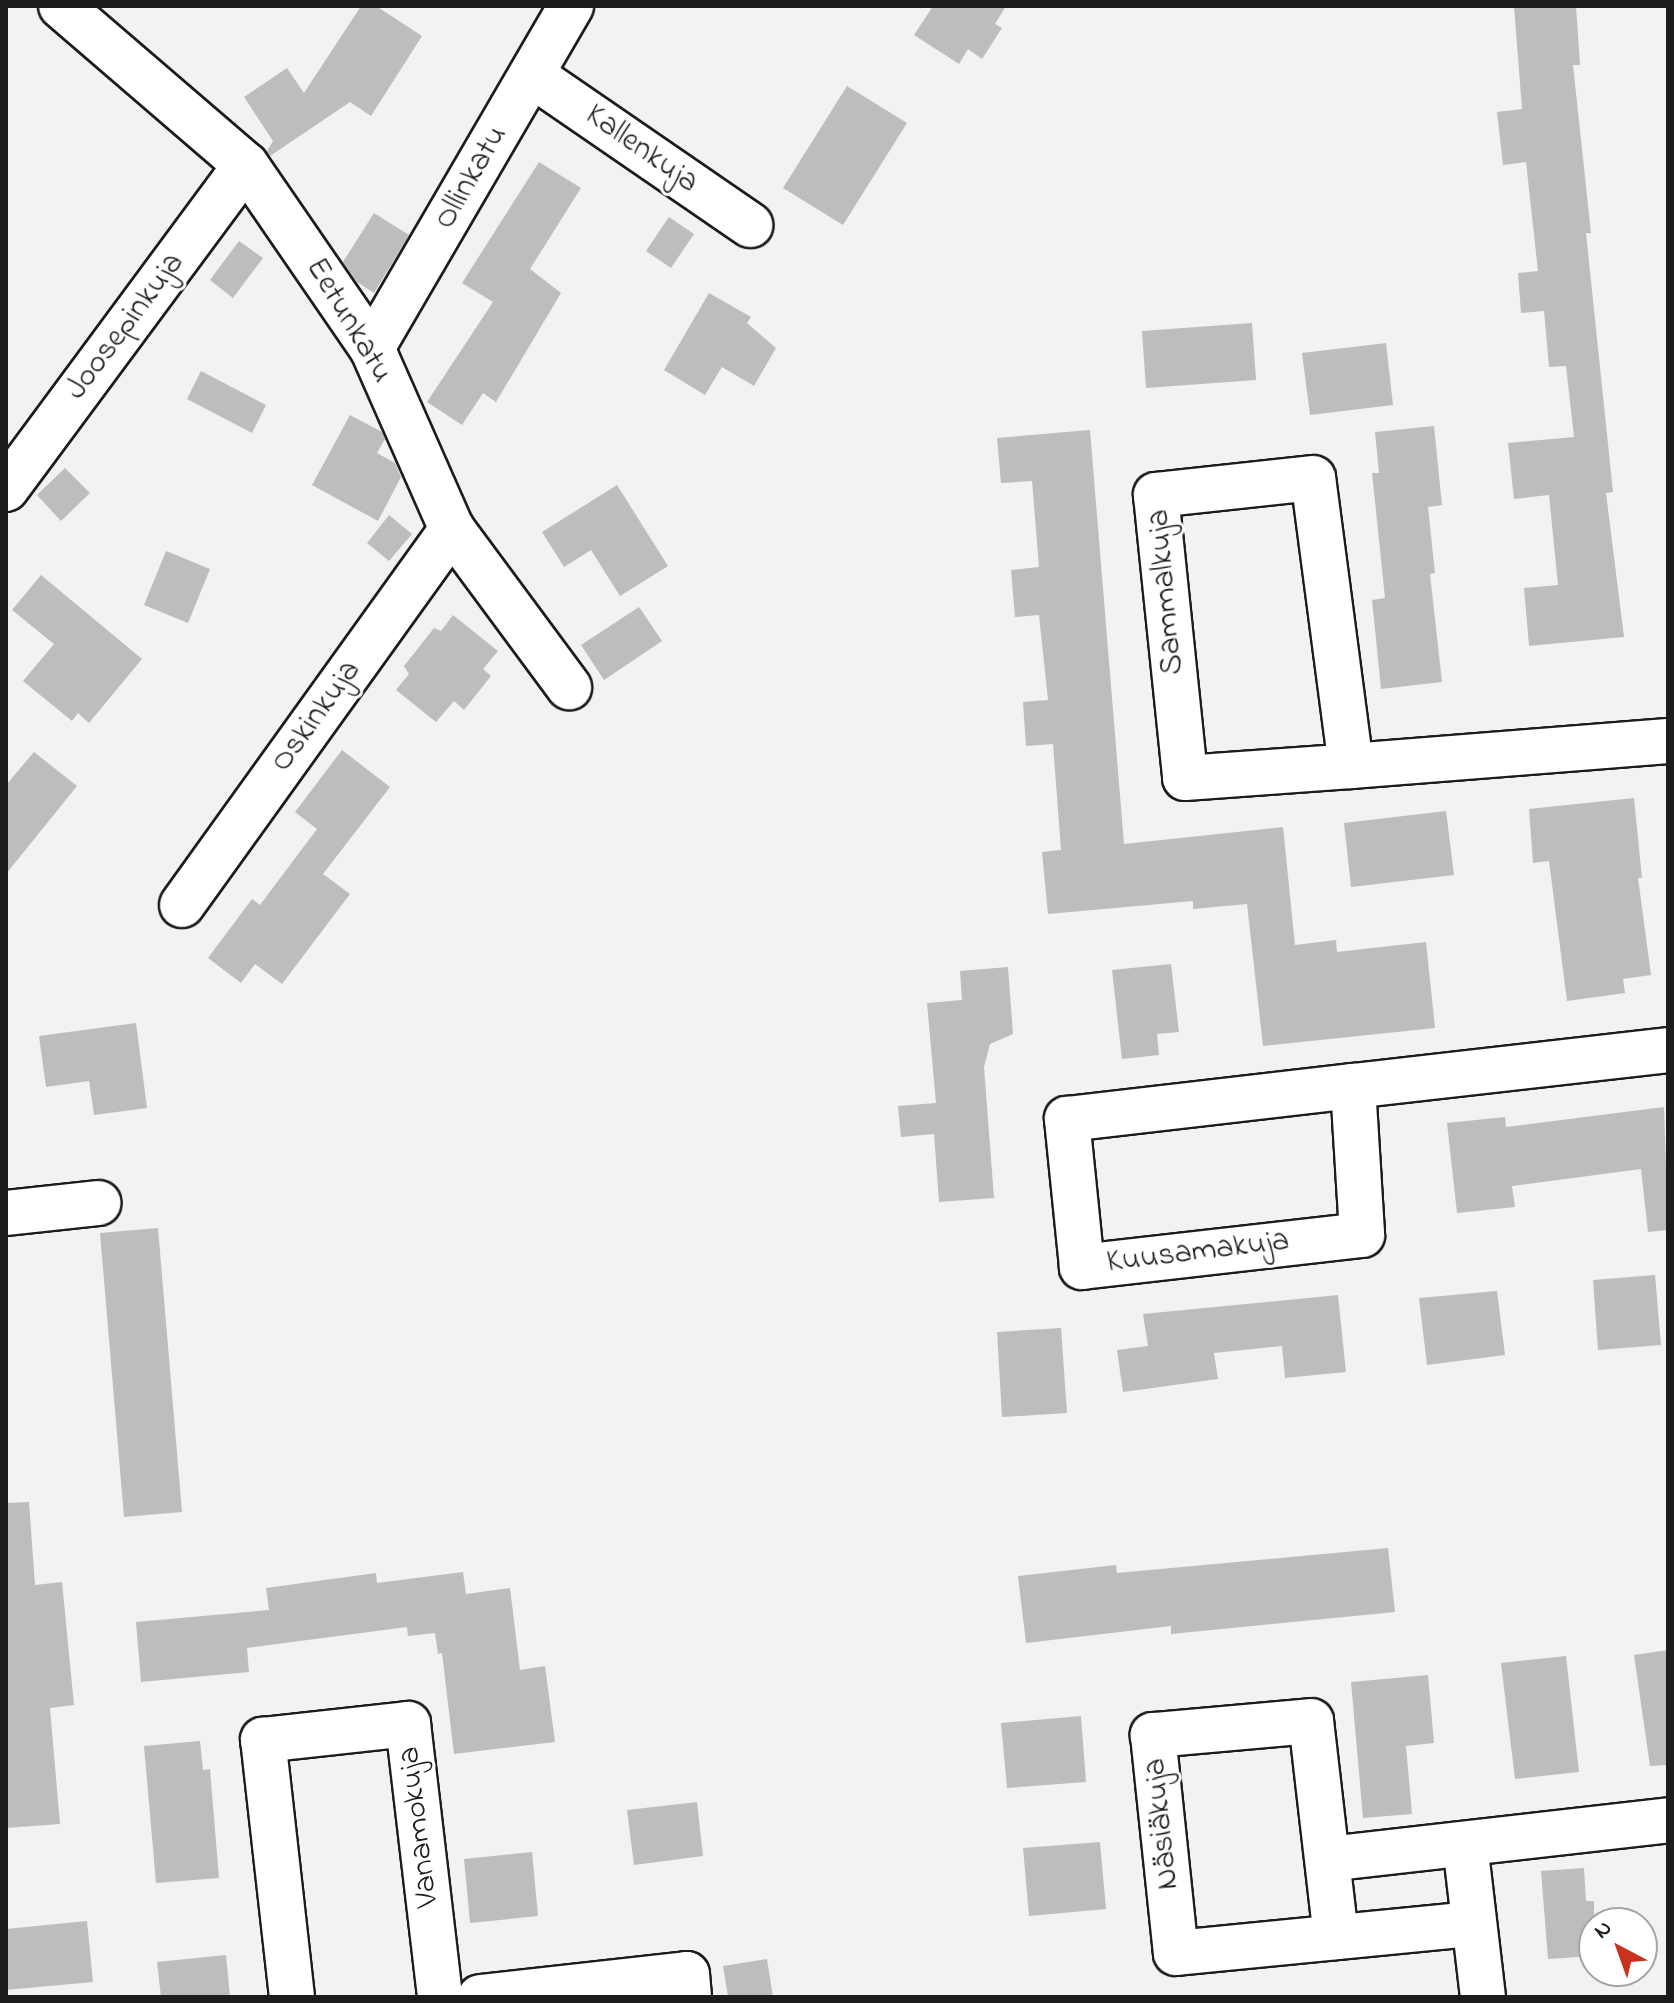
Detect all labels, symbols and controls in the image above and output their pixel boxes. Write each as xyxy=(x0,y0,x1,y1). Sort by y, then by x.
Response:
street label: Kallenkuja xyxy=(577,97,705,203)
street label: Ollinkatu xyxy=(427,119,517,237)
street label: Joosepinkuja xyxy=(58,246,194,408)
street label: Eetunkatu xyxy=(296,252,400,390)
street label: Sammalkuja xyxy=(1141,508,1193,676)
street label: Oskinkuja xyxy=(264,654,370,780)
street label: Kuusamakuja xyxy=(1105,1223,1291,1283)
street label: Vanamokuja xyxy=(391,1744,449,1910)
street label: Näsiäkuja xyxy=(1137,1756,1189,1892)
north arrow xyxy=(1578,1907,1658,1987)
text: N xyxy=(1587,1913,1620,1947)

